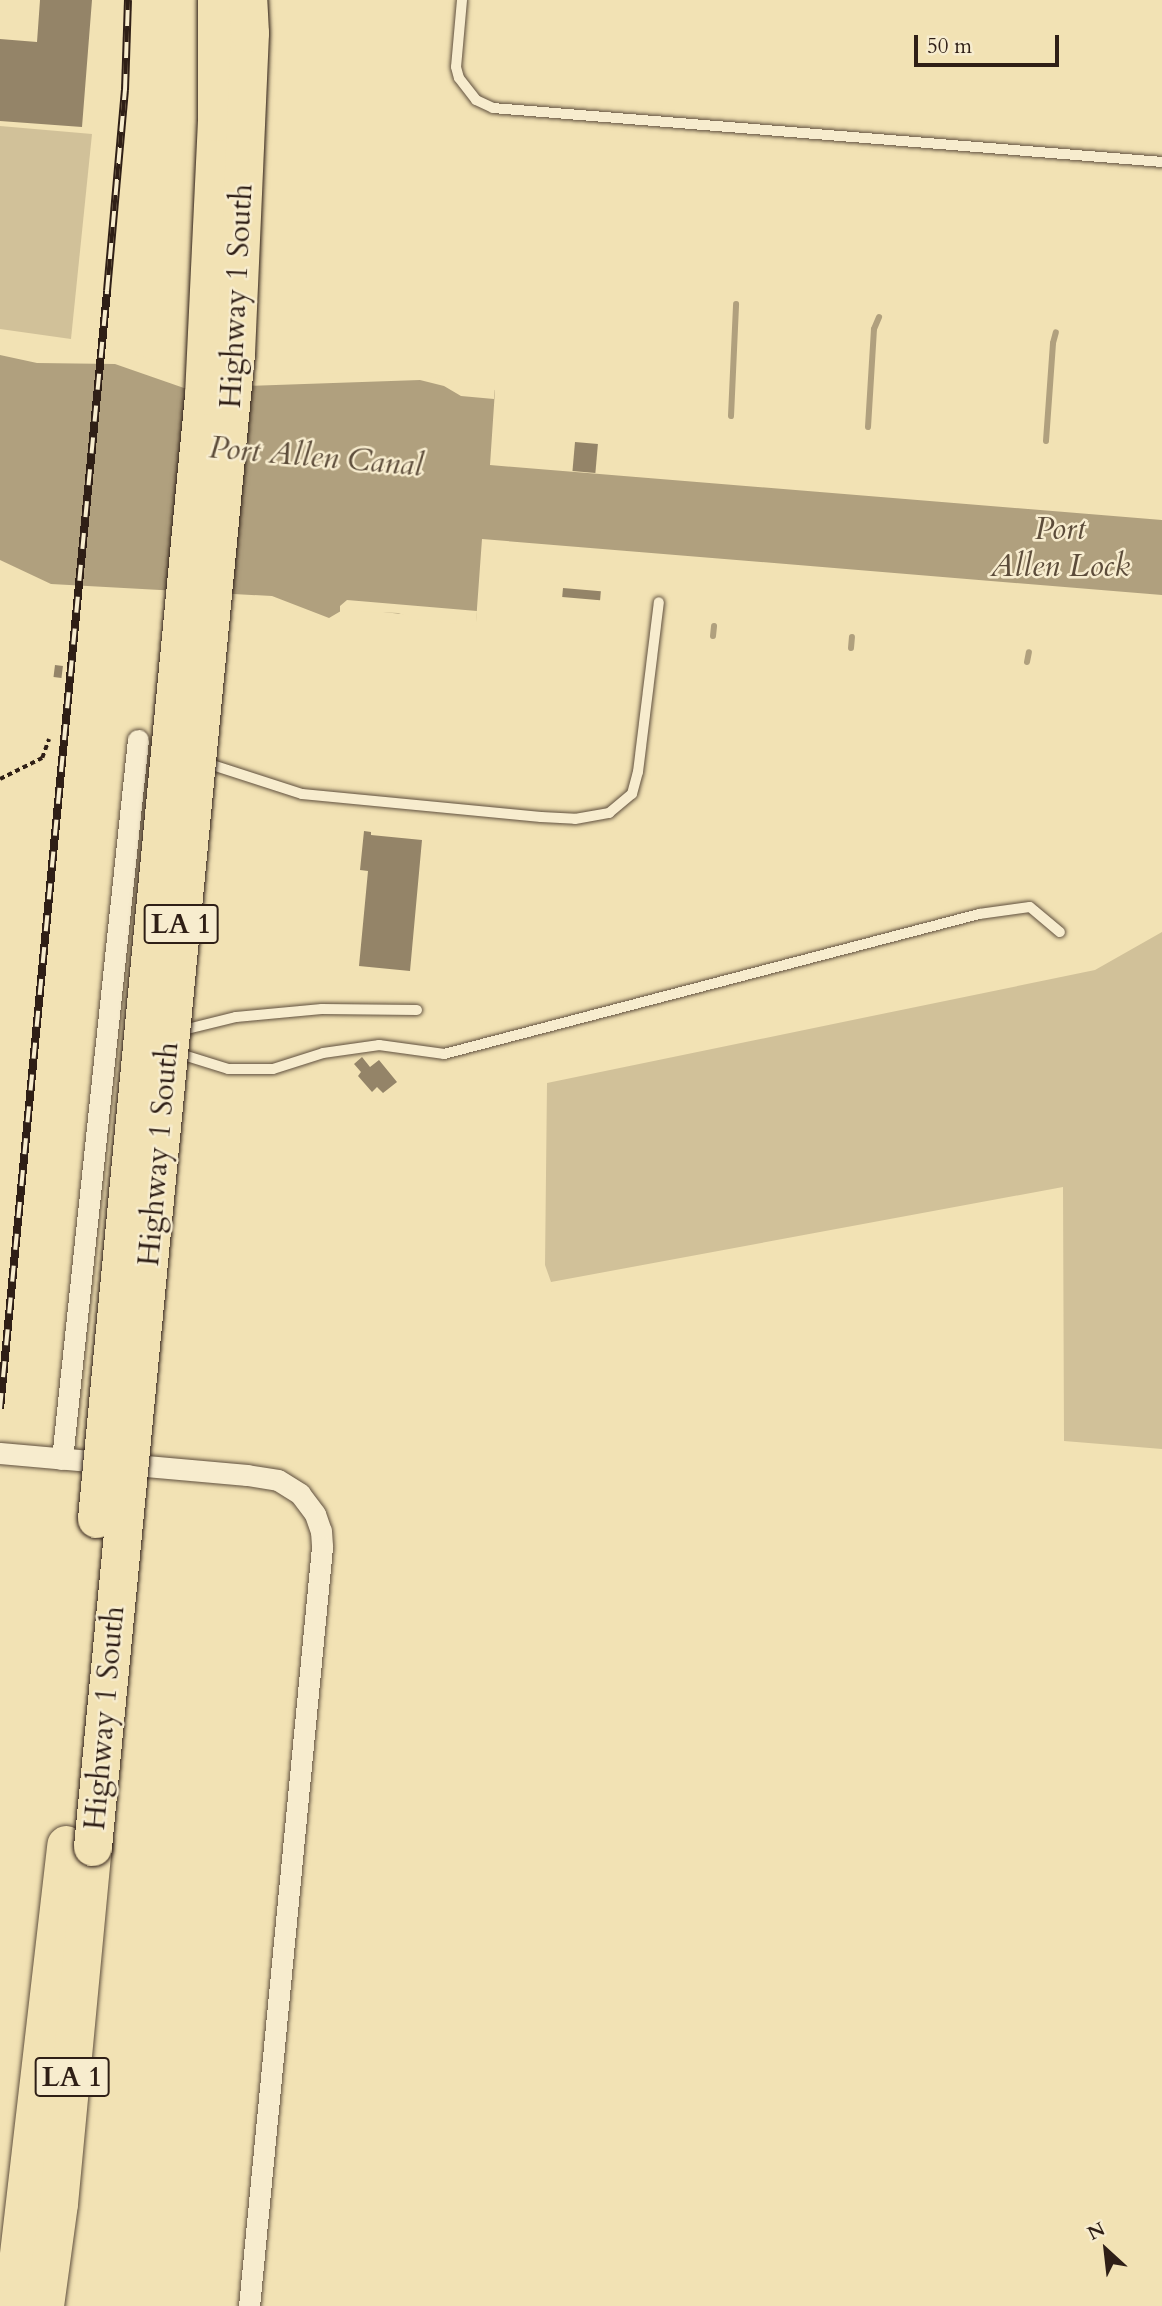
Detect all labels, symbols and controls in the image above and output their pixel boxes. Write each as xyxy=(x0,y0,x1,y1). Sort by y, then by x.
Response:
scale bar xyxy=(917,21,1062,65)
text: 50 m xyxy=(927,32,972,61)
street label: Highway 1 South xyxy=(213,183,261,409)
water label: Port Allen Canal xyxy=(207,429,425,485)
water label: Port Allen Lock xyxy=(990,511,1130,586)
road number: LA 1 xyxy=(142,900,220,948)
street label: Highway 1 South xyxy=(131,1040,187,1268)
street label: Highway 1 South xyxy=(77,1604,133,1832)
road number: LA 1 xyxy=(34,2052,110,2102)
north arrow xyxy=(1071,2215,1141,2285)
text: N xyxy=(1083,2216,1110,2247)

